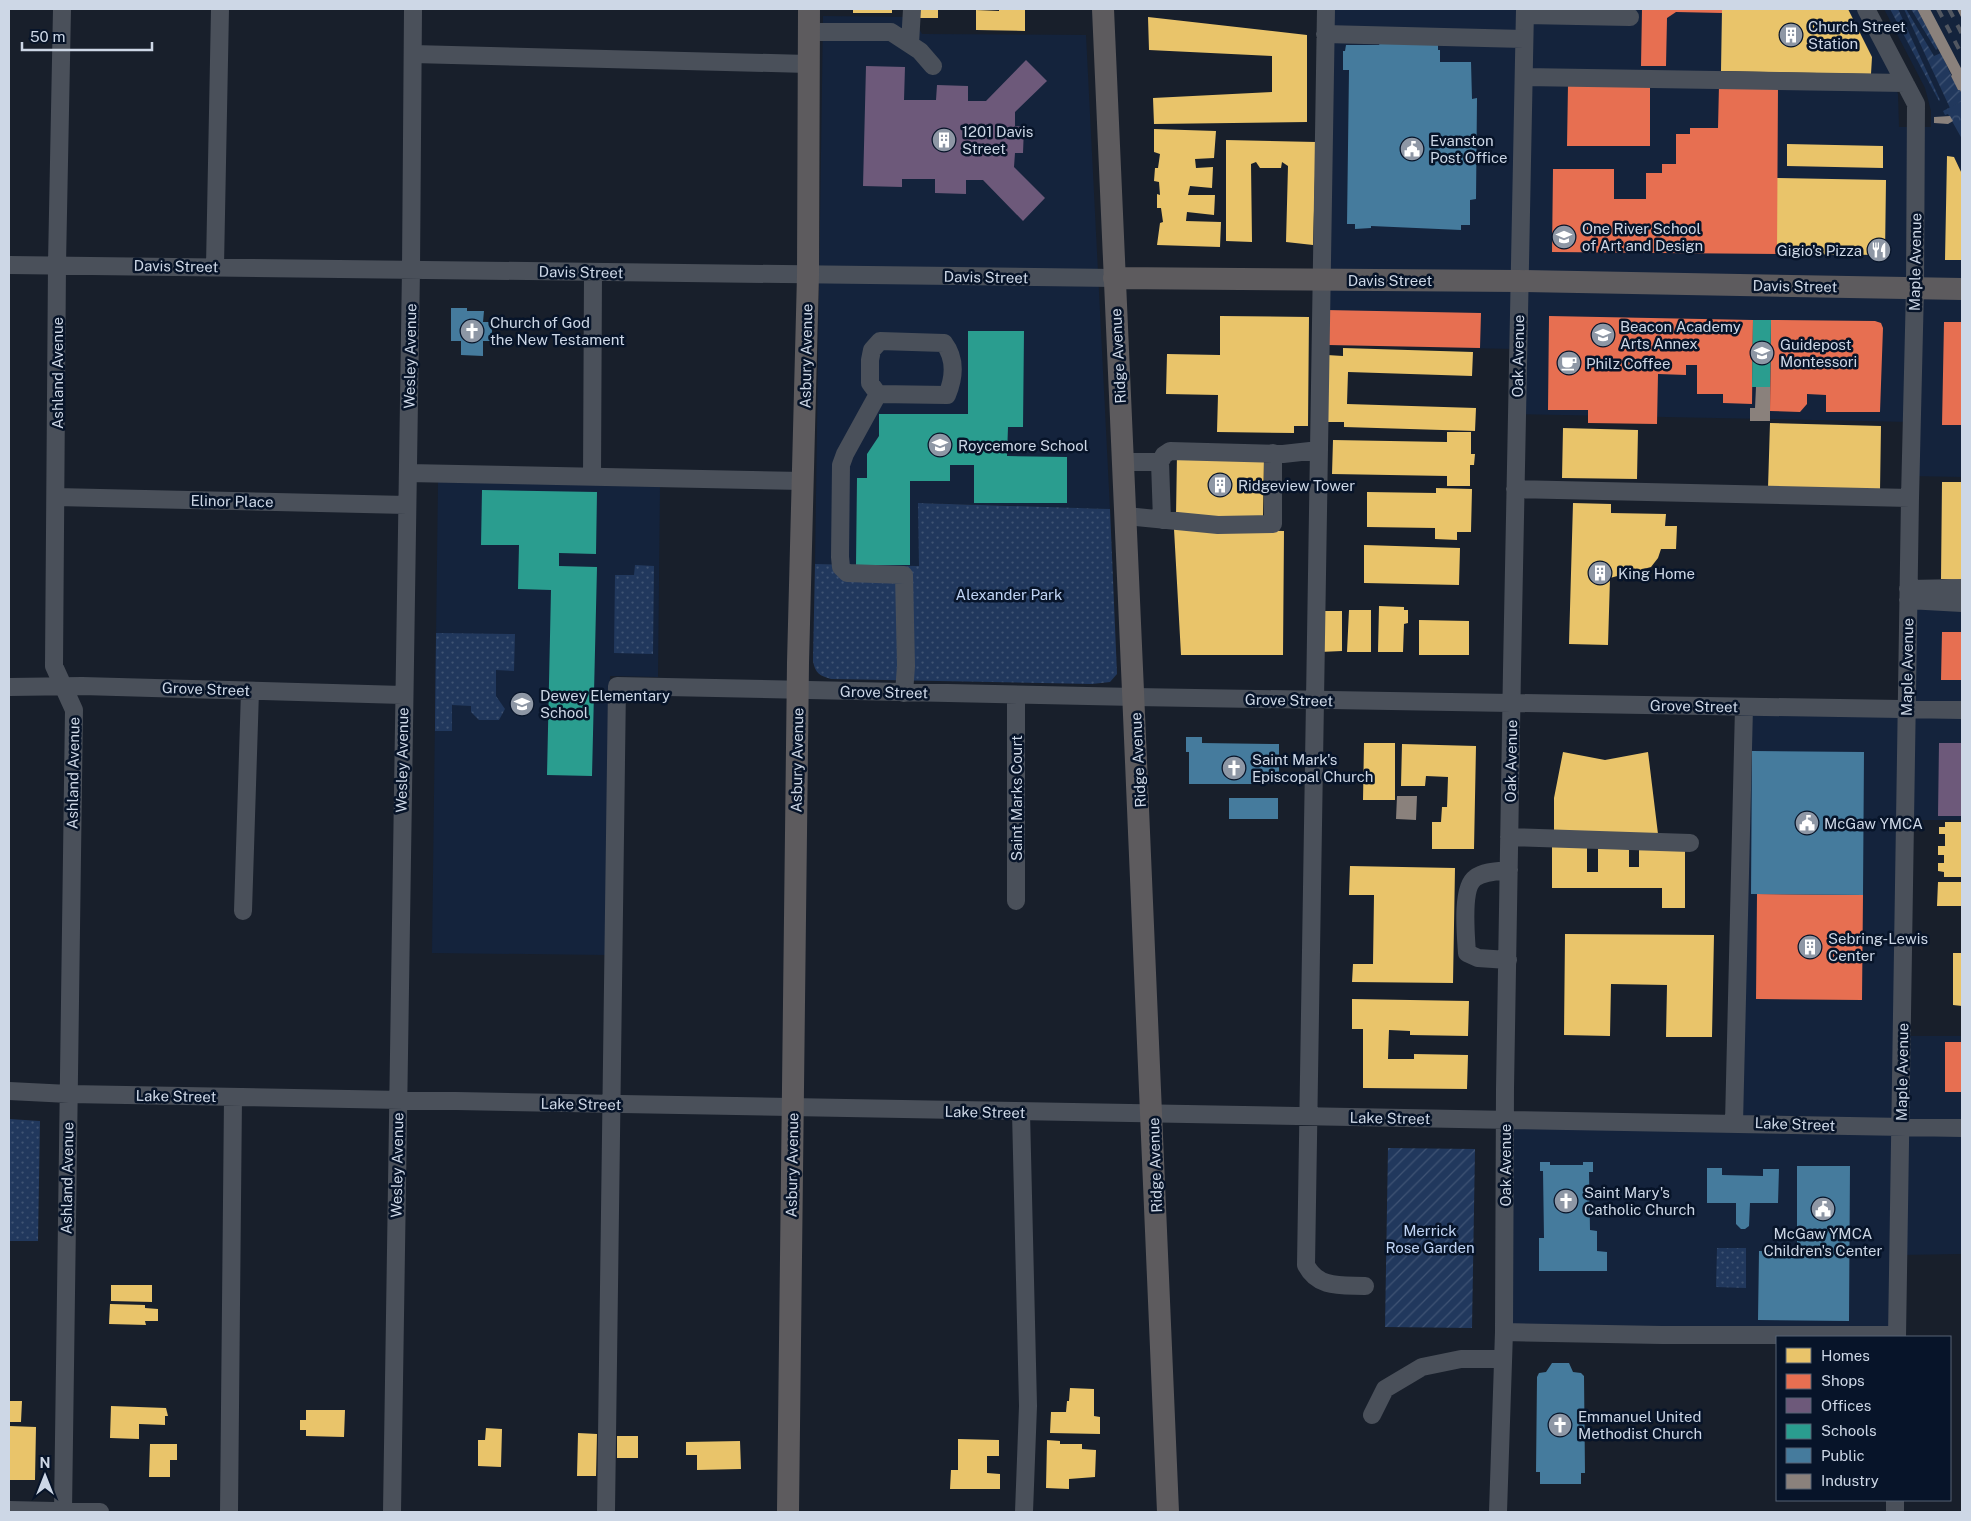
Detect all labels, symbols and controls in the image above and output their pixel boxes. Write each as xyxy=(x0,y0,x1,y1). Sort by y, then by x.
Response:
place label: Church Street Station xyxy=(1808,18,1906,52)
scale bar xyxy=(22,20,152,52)
building icon: Church Street Station xyxy=(1778,22,1804,48)
text: 50 m xyxy=(30,28,65,45)
place label: 1201 Davis Street xyxy=(962,123,1033,157)
building icon: 1201 Davis Street xyxy=(931,127,957,153)
place label: Evanston Post Office xyxy=(1430,132,1508,166)
public building icon: Evanston Post Office xyxy=(1399,136,1425,162)
street label: Maple Avenue xyxy=(1906,213,1924,311)
place label: One River School of Art and Design xyxy=(1582,220,1703,254)
school or university icon: One River School of Art and Design xyxy=(1551,224,1577,250)
restaurant icon: Gigio's Pizza xyxy=(1866,237,1892,263)
place label: Gigio's Pizza xyxy=(1777,242,1862,259)
street label: Davis Street xyxy=(133,257,219,275)
street label: Davis Street xyxy=(538,263,624,281)
street label: Davis Street xyxy=(943,268,1029,286)
street label: Davis Street xyxy=(1348,272,1433,289)
street label: Davis Street xyxy=(1752,277,1838,295)
street label: Wesley Avenue xyxy=(401,303,419,409)
street label: Asbury Avenue xyxy=(797,303,815,409)
street label: Ridge Avenue xyxy=(1107,308,1129,404)
place label: Church of God the New Testament xyxy=(490,314,625,348)
street label: Oak Avenue xyxy=(1509,314,1527,398)
street label: Ashland Avenue xyxy=(49,317,66,429)
church icon: Church of God the New Testament xyxy=(459,318,485,344)
place label: Beacon Academy Arts Annex xyxy=(1620,318,1741,352)
school or university icon: Beacon Academy Arts Annex xyxy=(1590,322,1616,348)
place label: Guidepost Montessori xyxy=(1780,336,1857,370)
school or university icon: Guidepost Montessori xyxy=(1749,340,1775,366)
cafe icon: Philz Coffee xyxy=(1556,350,1582,376)
place label: Philz Coffee xyxy=(1586,355,1670,372)
school or university icon: Roycemore School xyxy=(927,432,953,458)
place label: Roycemore School xyxy=(958,437,1088,454)
building icon: Ridgeview Tower xyxy=(1207,472,1233,498)
place label: Ridgeview Tower xyxy=(1238,477,1355,494)
street label: Elinor Place xyxy=(190,492,274,510)
building icon: King Home xyxy=(1587,560,1613,586)
place label: King Home xyxy=(1618,565,1695,582)
park label: Alexander Park xyxy=(956,586,1062,603)
street label: Maple Avenue xyxy=(1898,618,1916,716)
street label: Grove Street xyxy=(162,679,251,699)
street label: Grove Street xyxy=(840,683,928,701)
place label: Dewey Elementary School xyxy=(540,687,670,721)
school or university icon: Dewey Elementary School xyxy=(509,691,535,717)
street label: Grove Street xyxy=(1245,691,1333,709)
street label: Grove Street xyxy=(1650,697,1738,715)
street label: Wesley Avenue xyxy=(393,707,411,813)
street label: Asbury Avenue xyxy=(788,707,806,813)
street label: Ridge Avenue xyxy=(1127,712,1149,808)
street label: Ashland Avenue xyxy=(64,717,82,829)
street label: Oak Avenue xyxy=(1502,719,1520,803)
street label: Saint Marks Court xyxy=(1008,735,1025,861)
place label: Saint Mark's Episcopal Church xyxy=(1252,751,1373,785)
church icon: Saint Mark's Episcopal Church xyxy=(1221,755,1247,781)
public building icon: McGaw YMCA xyxy=(1794,810,1820,836)
place label: McGaw YMCA xyxy=(1824,815,1923,832)
place label: Sebring-Lewis Center xyxy=(1828,930,1928,964)
building icon: Sebring-Lewis Center xyxy=(1797,934,1823,960)
street label: Maple Avenue xyxy=(1893,1023,1911,1121)
street label: Lake Street xyxy=(136,1087,217,1105)
street label: Lake Street xyxy=(541,1095,622,1113)
street label: Lake Street xyxy=(945,1103,1026,1121)
street label: Lake Street xyxy=(1350,1109,1431,1127)
street label: Wesley Avenue xyxy=(388,1112,406,1218)
street label: Asbury Avenue xyxy=(783,1112,801,1218)
street label: Lake Street xyxy=(1754,1114,1836,1134)
street label: Ridge Avenue xyxy=(1145,1117,1165,1213)
street label: Ashland Avenue xyxy=(58,1122,76,1234)
street label: Oak Avenue xyxy=(1497,1124,1514,1206)
place label: Saint Mary's Catholic Church xyxy=(1584,1184,1695,1218)
church icon: Saint Mary's Catholic Church xyxy=(1553,1188,1579,1214)
public building icon: McGaw YMCA Children's Center xyxy=(1810,1196,1836,1222)
park label: Merrick Rose Garden xyxy=(1385,1222,1475,1256)
place label: McGaw YMCA Children's Center xyxy=(1764,1225,1883,1259)
legend xyxy=(1776,1336,1951,1501)
text: Homes xyxy=(1821,1347,1870,1364)
text: Shops xyxy=(1821,1372,1865,1389)
text: Offices xyxy=(1821,1397,1871,1414)
place label: Emmanuel United Methodist Church xyxy=(1578,1408,1702,1442)
church icon: Emmanuel United Methodist Church xyxy=(1547,1412,1573,1438)
text: Schools xyxy=(1821,1422,1877,1439)
text: Public xyxy=(1821,1447,1865,1464)
north arrow xyxy=(20,1451,70,1501)
text: N xyxy=(40,1455,50,1471)
text: Industry xyxy=(1821,1472,1879,1489)

